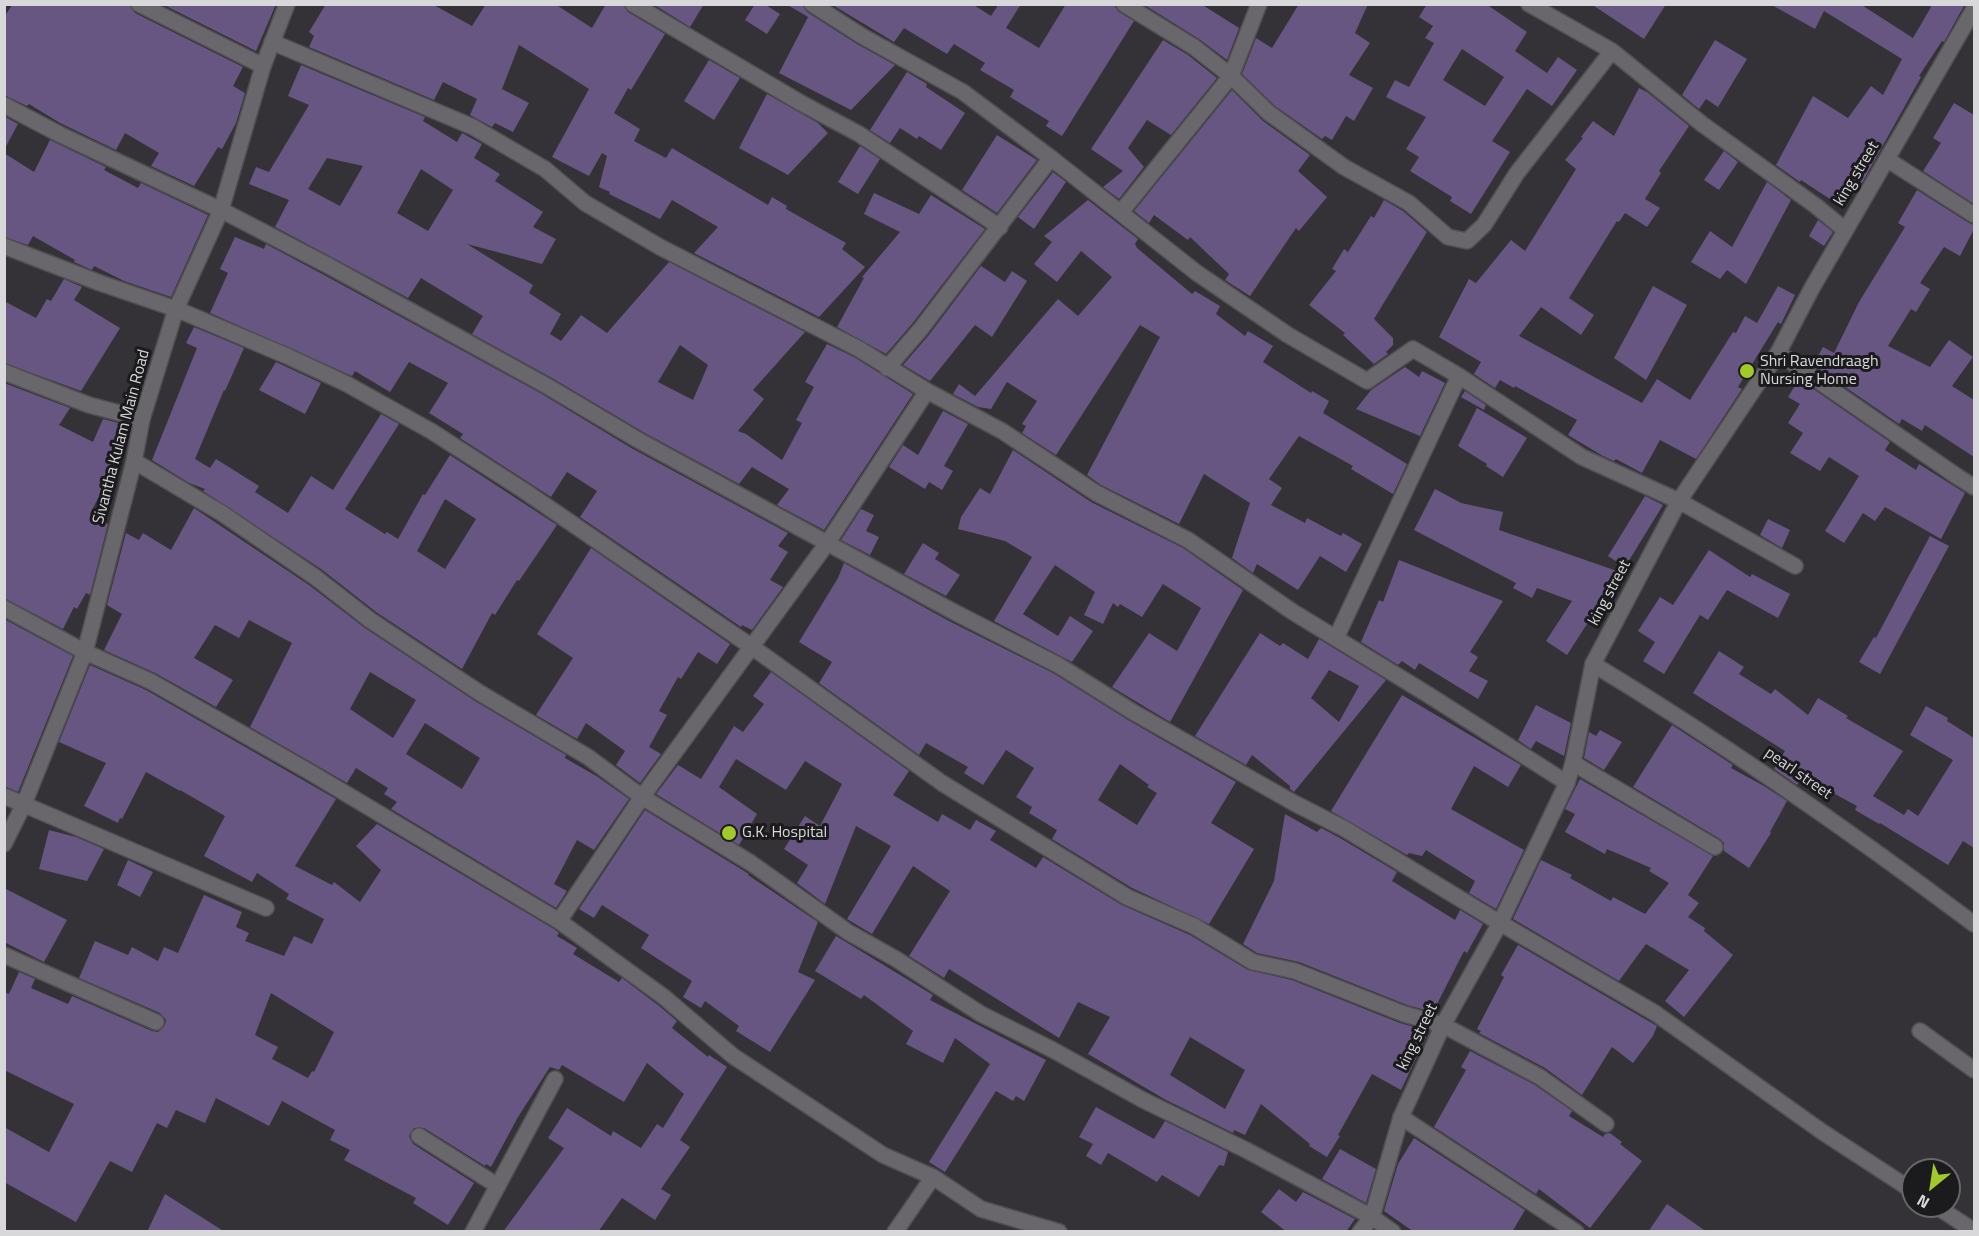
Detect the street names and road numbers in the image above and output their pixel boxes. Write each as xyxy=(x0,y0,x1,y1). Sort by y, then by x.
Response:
street label: king street xyxy=(1830,138,1884,210)
street label: Sivantha Kulam Main Road xyxy=(89,348,155,526)
street label: king street xyxy=(1585,557,1635,629)
street label: pearl street xyxy=(1761,744,1835,804)
street label: king street xyxy=(1394,1001,1442,1073)

